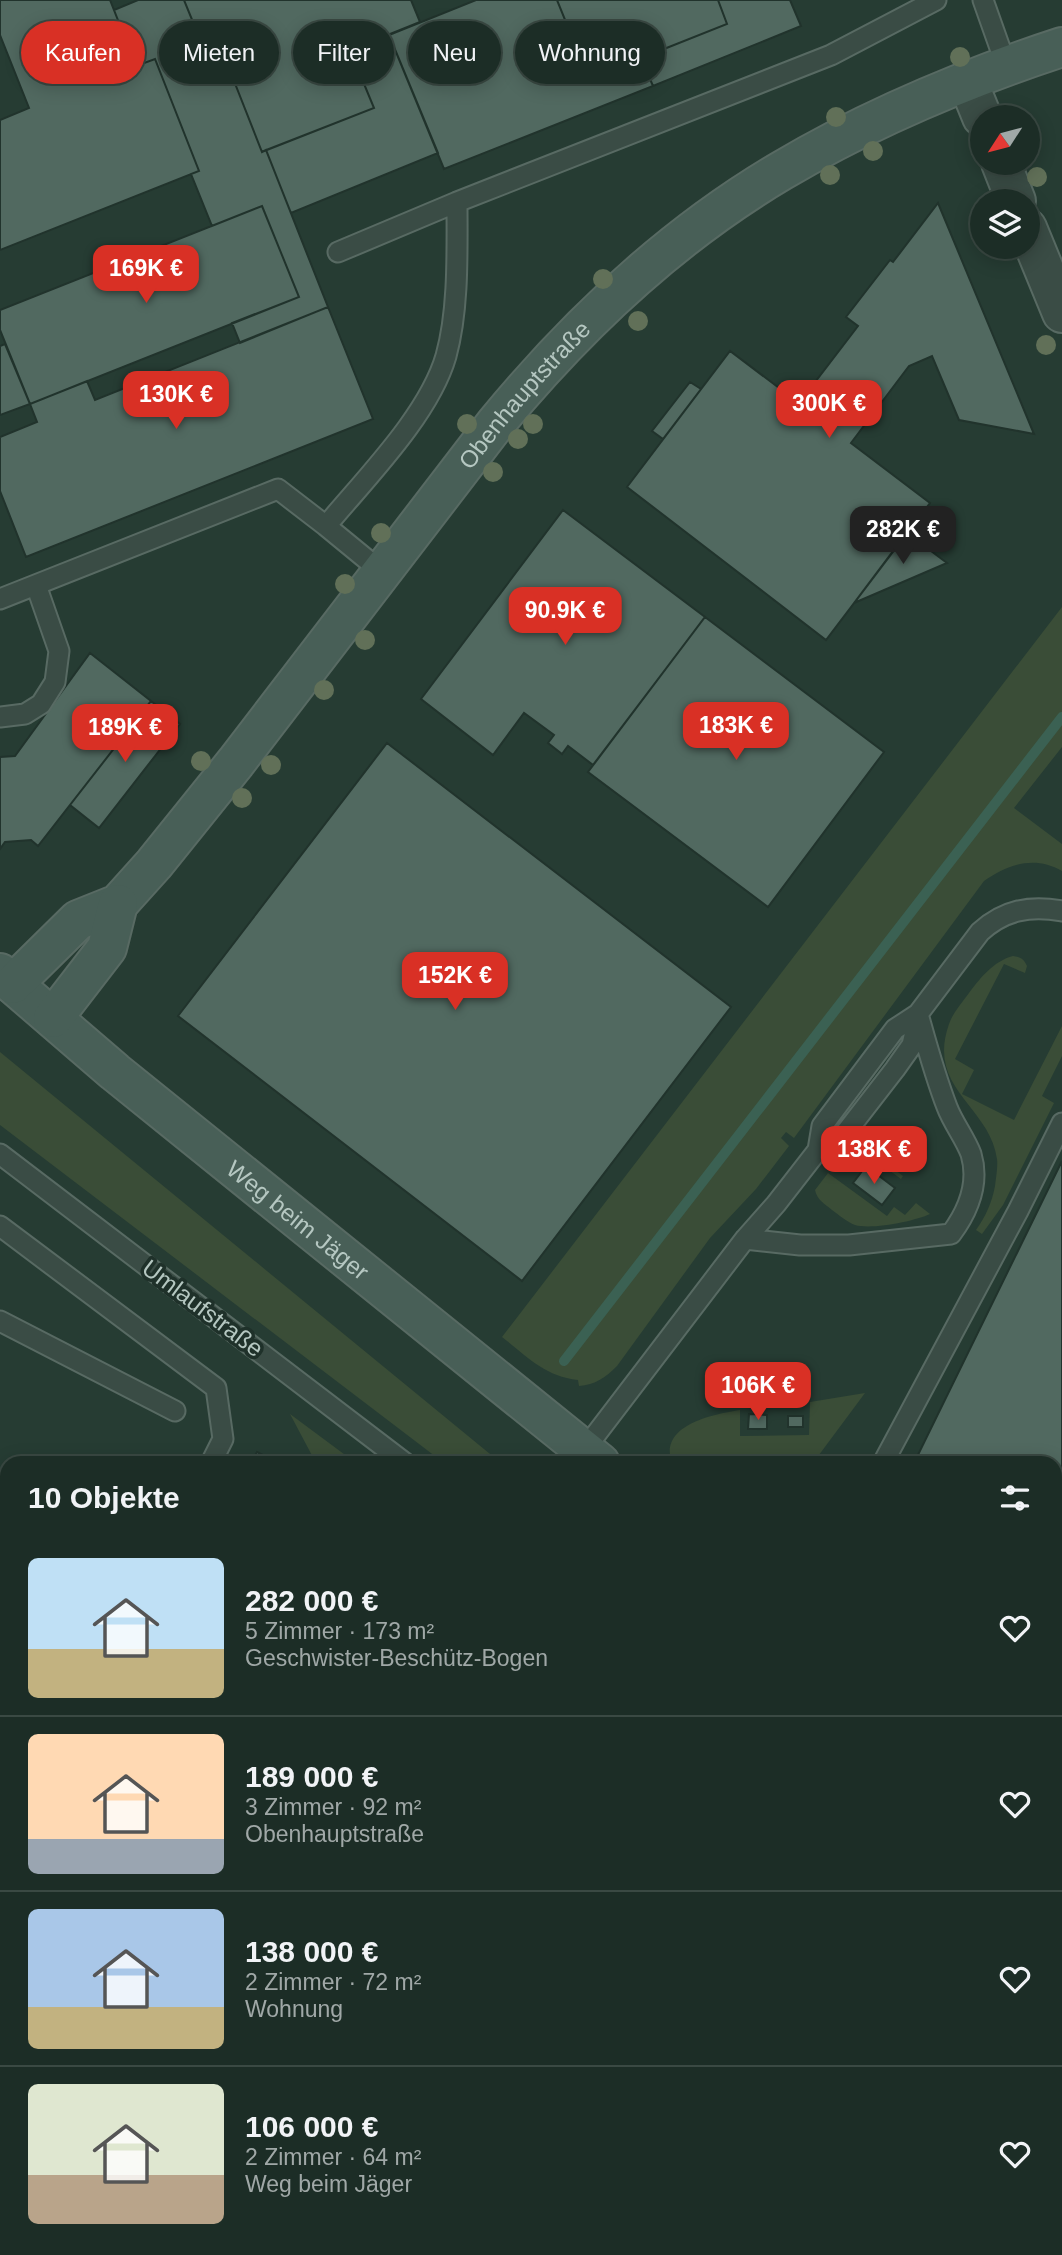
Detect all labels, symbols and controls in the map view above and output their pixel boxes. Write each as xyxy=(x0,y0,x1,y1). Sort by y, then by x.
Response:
chip: Kaufen xyxy=(21,21,145,84)
chip: Mieten xyxy=(159,21,279,84)
chip: Filter xyxy=(293,21,394,84)
chip: Neu xyxy=(408,21,501,84)
chip: Wohnung xyxy=(515,21,665,84)
north arrow xyxy=(970,105,1040,175)
map controls xyxy=(970,105,1040,259)
button: layers xyxy=(970,189,1040,259)
pin: 169K € xyxy=(89,246,203,305)
text: 169K € xyxy=(109,255,183,281)
street label: Obenhauptstraße xyxy=(453,315,595,474)
pin: 130K € xyxy=(119,372,233,431)
pin: 300K € xyxy=(772,380,886,440)
text: 130K € xyxy=(139,381,213,407)
text: 300K € xyxy=(792,390,866,416)
pin: 282K € xyxy=(846,506,960,566)
text: 282K € xyxy=(866,516,940,542)
pin: 90.9K € xyxy=(500,588,630,647)
text: 90.9K € xyxy=(525,597,605,623)
pin: 183K € xyxy=(679,702,793,762)
pin: 189K € xyxy=(68,704,182,764)
text: 183K € xyxy=(699,712,773,738)
text: 189K € xyxy=(88,714,162,740)
pin: 152K € xyxy=(398,953,512,1012)
text: 152K € xyxy=(418,962,492,988)
pin: 138K € xyxy=(817,1126,931,1186)
text: 138K € xyxy=(837,1136,911,1162)
street label: Weg beim Jäger xyxy=(222,1154,375,1285)
street label: Umlaufstraße xyxy=(137,1254,269,1362)
pin: 106K € xyxy=(701,1362,815,1422)
text: 106K € xyxy=(721,1372,795,1398)
icon: filters xyxy=(996,1479,1034,1517)
text: 10 Objekte xyxy=(28,1481,180,1514)
text: 282 000 € xyxy=(245,1584,378,1617)
icon: home xyxy=(84,1586,168,1670)
icon: heart xyxy=(996,1609,1034,1647)
text: 5 Zimmer · 173 m² xyxy=(245,1618,434,1644)
text: Geschwister-Beschütz-Bogen xyxy=(245,1645,548,1671)
text: 189 000 € xyxy=(245,1760,378,1793)
icon: home xyxy=(84,1762,168,1846)
icon: heart xyxy=(996,1785,1034,1823)
text: 3 Zimmer · 92 m² xyxy=(245,1794,421,1820)
text: Obenhauptstraße xyxy=(245,1821,424,1847)
text: 138 000 € xyxy=(245,1935,378,1968)
icon: home xyxy=(84,1937,168,2021)
icon: heart xyxy=(996,1960,1034,1998)
text: 2 Zimmer · 72 m² xyxy=(245,1969,421,1995)
text: Wohnung xyxy=(245,1996,343,2022)
text: 106 000 € xyxy=(245,2110,378,2143)
icon: home xyxy=(84,2112,168,2196)
icon: heart xyxy=(996,2135,1034,2173)
text: 2 Zimmer · 64 m² xyxy=(245,2144,421,2170)
text: Weg beim Jäger xyxy=(245,2171,412,2197)

